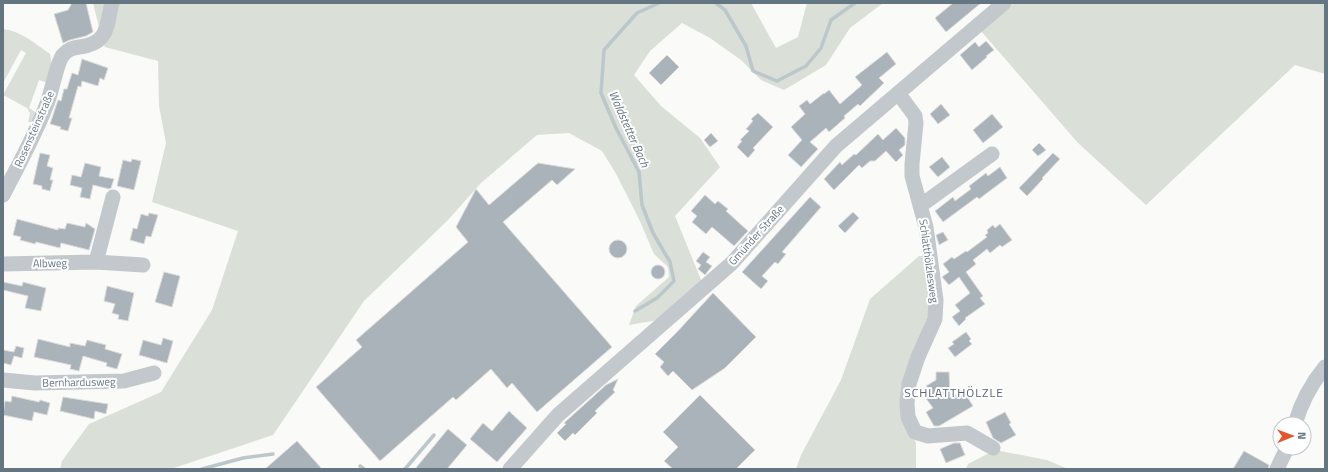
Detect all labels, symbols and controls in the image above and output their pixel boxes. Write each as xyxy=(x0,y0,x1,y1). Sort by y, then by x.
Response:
water label: Waldstetter Bach xyxy=(604,87,655,171)
street label: Rosensteinstraße xyxy=(10,88,58,170)
street label: Gmünder Straße xyxy=(725,201,788,269)
street label: Schlatthölzlesweg xyxy=(915,218,943,304)
street label: Albweg xyxy=(33,255,68,271)
street label: Bernhardusweg xyxy=(42,373,116,391)
district label: SCHLATTHÖLZLE xyxy=(904,383,1004,402)
north arrow xyxy=(1272,416,1312,456)
text: N xyxy=(1294,432,1310,440)

